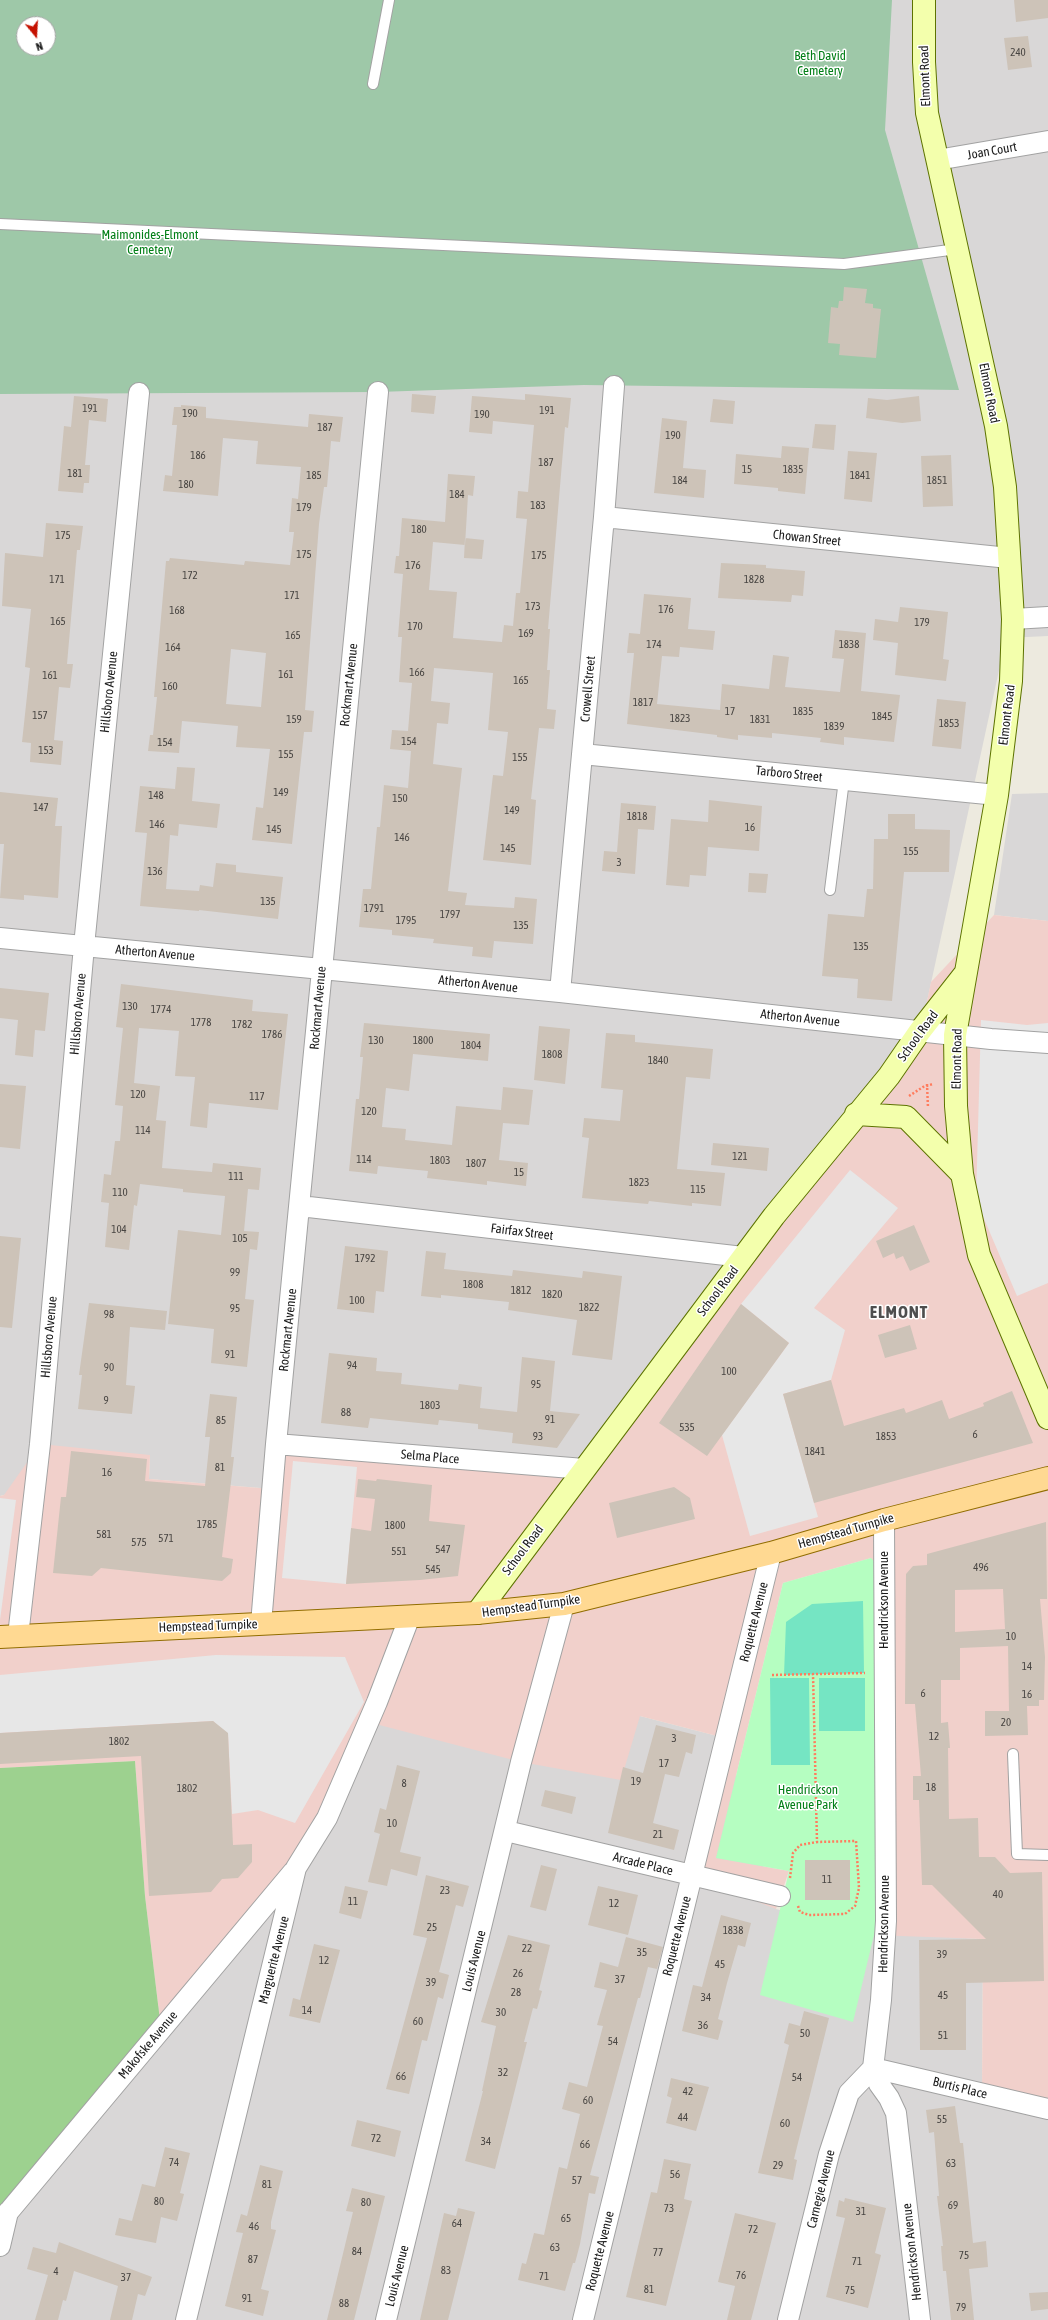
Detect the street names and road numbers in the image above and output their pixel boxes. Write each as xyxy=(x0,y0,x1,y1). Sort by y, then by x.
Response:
street label: Elmont Road xyxy=(916,45,934,107)
street label: Joan Court xyxy=(966,139,1018,163)
street label: Elmont Road xyxy=(976,362,1002,424)
street label: Chowan Street xyxy=(772,527,842,549)
street label: Rockmart Avenue xyxy=(337,643,361,727)
street label: Hillsboro Avenue xyxy=(97,650,121,734)
street label: Crowell Street xyxy=(577,655,599,723)
street label: Elmont Road xyxy=(996,684,1018,746)
street label: Tarboro Street xyxy=(755,763,823,785)
street label: Atherton Avenue xyxy=(115,942,195,964)
street label: Rockmart Avenue xyxy=(307,966,329,1050)
street label: Hillsboro Avenue xyxy=(67,972,89,1056)
street label: Atherton Avenue xyxy=(437,972,519,996)
street label: Atherton Avenue xyxy=(759,1006,841,1030)
street label: School Road xyxy=(894,1008,942,1064)
street label: Elmont Road xyxy=(949,1028,965,1090)
street label: Fairfax Street xyxy=(490,1220,554,1244)
street label: School Road xyxy=(694,1263,742,1319)
street label: Rockmart Avenue xyxy=(276,1288,300,1372)
street label: Hillsboro Avenue xyxy=(38,1295,60,1379)
street label: Selma Place xyxy=(400,1447,460,1467)
street label: Hempstead Turnpike xyxy=(796,1510,896,1552)
street label: School Road xyxy=(499,1522,547,1578)
street label: Hendrickson Avenue xyxy=(876,1551,892,1649)
street label: Roquette Avenue xyxy=(737,1580,771,1664)
street label: Hempstead Turnpike xyxy=(481,1591,581,1621)
street label: Hempstead Turnpike xyxy=(158,1616,258,1636)
street label: Arcade Place xyxy=(611,1849,675,1879)
street label: Hendrickson Avenue xyxy=(875,1875,893,1973)
street label: Roquette Avenue xyxy=(660,1894,694,1978)
street label: Marguerite Avenue xyxy=(256,1914,292,2006)
street label: Louis Avenue xyxy=(459,1929,489,1993)
street label: Makofske Avenue xyxy=(115,2008,181,2082)
street label: Burtis Place xyxy=(931,2074,989,2102)
street label: Carnegie Avenue xyxy=(804,2148,838,2230)
street label: Hendrickson Avenue xyxy=(899,2202,925,2302)
street label: Roquette Avenue xyxy=(583,2209,617,2293)
street label: Louis Avenue xyxy=(382,2244,412,2308)

